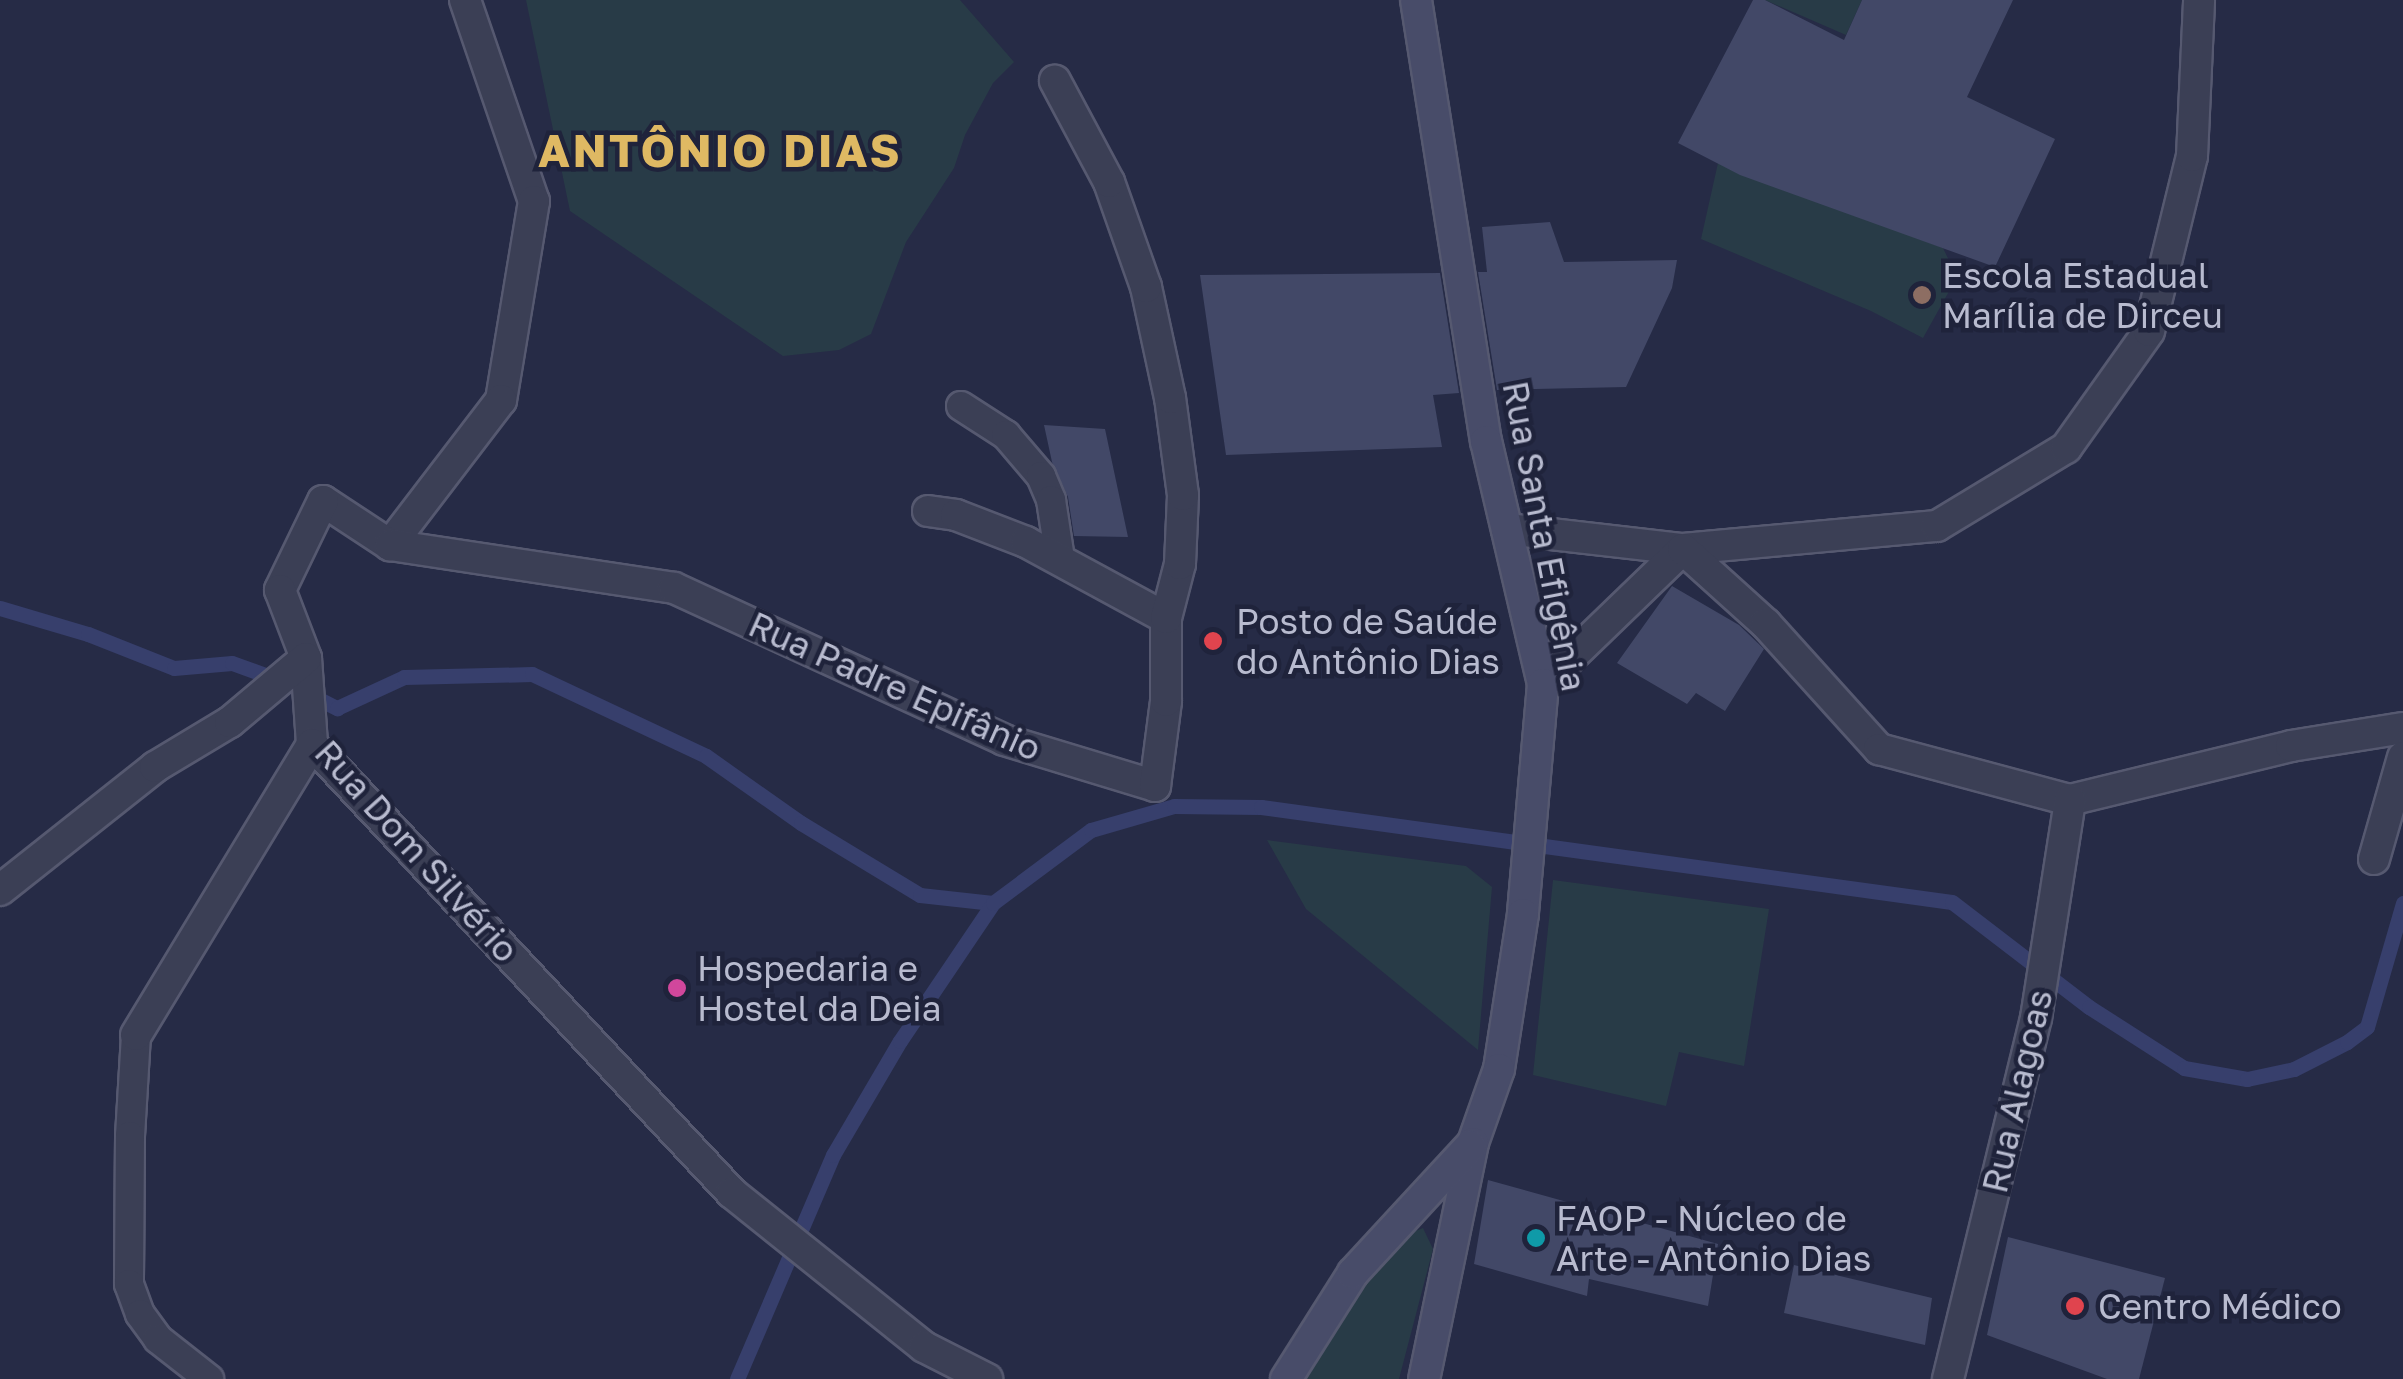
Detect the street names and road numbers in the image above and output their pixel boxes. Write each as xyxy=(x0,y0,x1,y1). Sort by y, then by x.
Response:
street label: Rua Santa Efigênia xyxy=(1494,378,1596,694)
street label: Rua Padre Epifânio xyxy=(743,603,1047,769)
street label: Rua Dom Silvério xyxy=(307,732,527,970)
street label: Rua Alagoas xyxy=(1973,985,2061,1197)

